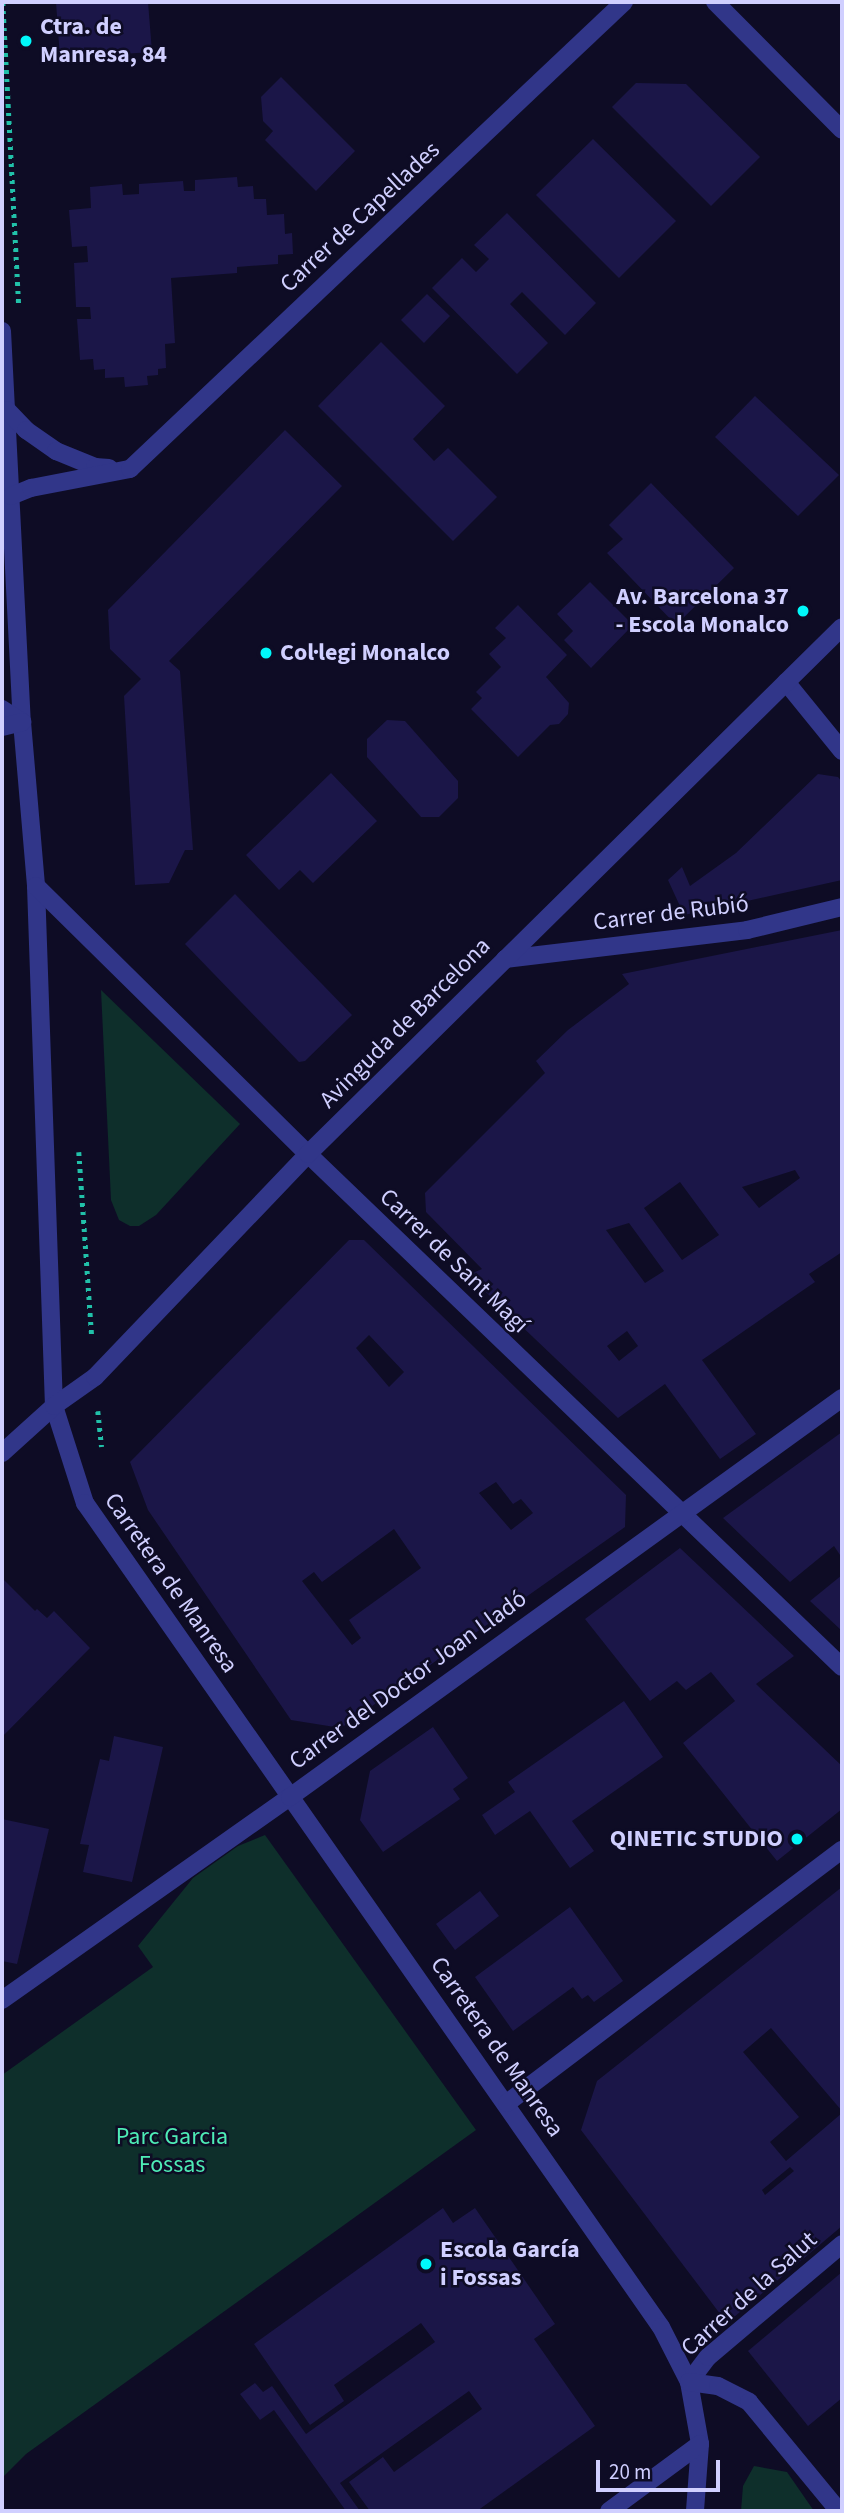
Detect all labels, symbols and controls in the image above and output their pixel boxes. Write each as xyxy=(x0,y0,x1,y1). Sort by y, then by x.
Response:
place label: Ctra. de Manresa, 84 xyxy=(40,13,167,69)
marker: Ctra. de Manresa, 84 xyxy=(18,33,34,49)
street label: Carrer de Capellades xyxy=(274,136,446,298)
place label: Av. Barcelona 37 - Escola Monalco xyxy=(616,583,789,639)
marker: Av. Barcelona 37 - Escola Monalco xyxy=(795,603,811,619)
place label: Col·legi Monalco xyxy=(280,639,450,667)
marker: Col·legi Monalco xyxy=(258,645,274,661)
street label: Carrer de Rubió xyxy=(592,889,750,937)
street label: Avinguda de Barcelona xyxy=(314,932,496,1114)
street label: Carrer de Sant Magí xyxy=(374,1183,534,1339)
street label: Carretera de Manresa xyxy=(98,1487,244,1679)
street label: Carrer del Doctor Joan Lladó xyxy=(284,1584,532,1776)
place label: QINETIC STUDIO xyxy=(610,1825,783,1853)
marker: QINETIC STUDIO xyxy=(789,1831,805,1847)
street label: Carretera de Manresa xyxy=(424,1951,570,2143)
park label: Parc Garcia Fossas xyxy=(116,2123,228,2179)
street label: Carrer de la Salut xyxy=(675,2226,823,2362)
place label: Escola García i Fossas xyxy=(440,2236,580,2292)
marker: Escola García i Fossas xyxy=(418,2256,434,2272)
scale bar xyxy=(599,2446,723,2490)
text: 20 m xyxy=(609,2457,651,2487)

